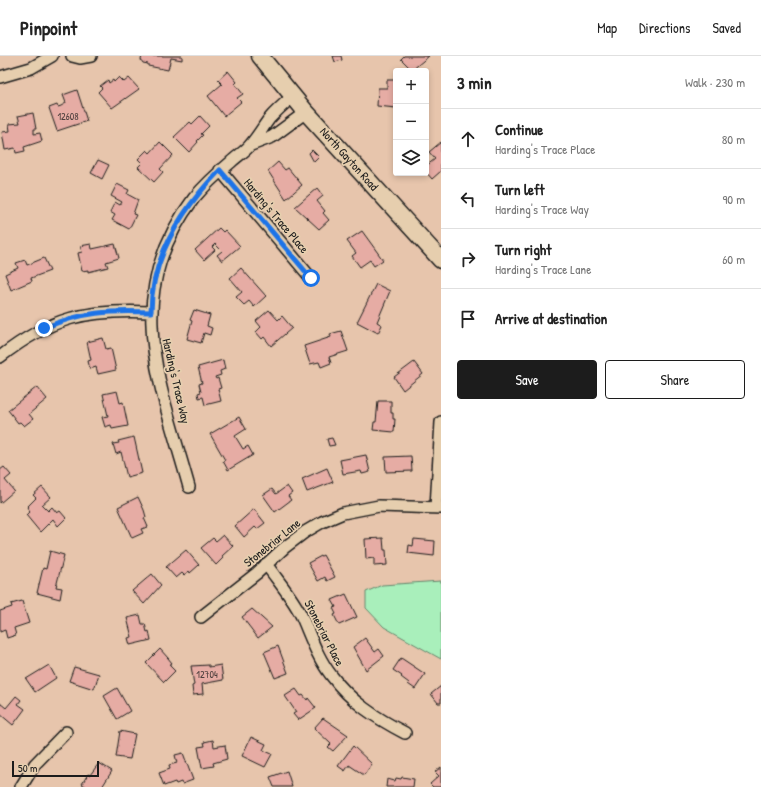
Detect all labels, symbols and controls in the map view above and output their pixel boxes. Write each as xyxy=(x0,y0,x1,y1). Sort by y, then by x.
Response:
text: Pinpoint xyxy=(20,15,77,41)
text: Map xyxy=(597,18,617,37)
text: Directions xyxy=(639,18,690,37)
text: Saved xyxy=(712,18,741,37)
map controls xyxy=(393,68,429,176)
button: + xyxy=(393,68,429,104)
text: 3 min xyxy=(457,71,492,94)
text: Walk · 230 m xyxy=(685,73,745,91)
button: − xyxy=(393,104,429,140)
house number: 12608 xyxy=(57,110,79,123)
text: Continue xyxy=(495,119,543,140)
street label: North Gayton Road xyxy=(316,123,383,194)
icon: ahead xyxy=(457,128,479,150)
text: 80 m xyxy=(722,130,745,148)
button: layers xyxy=(393,140,429,176)
text: Harding's Trace Place xyxy=(495,140,595,158)
street label: Harding's Trace Place xyxy=(240,175,313,257)
text: Turn left xyxy=(495,179,545,200)
icon: left xyxy=(457,188,479,210)
text: 90 m xyxy=(723,190,745,208)
text: Harding's Trace Way xyxy=(495,200,589,218)
text: Turn right xyxy=(495,239,551,260)
icon: right xyxy=(457,248,479,270)
text: 60 m xyxy=(722,250,745,268)
text: Harding's Trace Lane xyxy=(495,260,591,278)
route start xyxy=(302,269,320,287)
icon: arrive xyxy=(457,308,479,330)
text: Arrive at destination xyxy=(495,308,607,329)
route end xyxy=(35,319,53,337)
street label: Harding's Trace Way xyxy=(158,337,195,425)
button: Save xyxy=(457,360,597,399)
button: Share xyxy=(605,360,745,399)
street label: Stonebriar Lane xyxy=(240,514,304,571)
street label: Stonebriar Place xyxy=(301,597,348,669)
house number: 12704 xyxy=(196,668,218,681)
scale bar xyxy=(12,759,99,778)
text: 50 m xyxy=(18,761,38,775)

